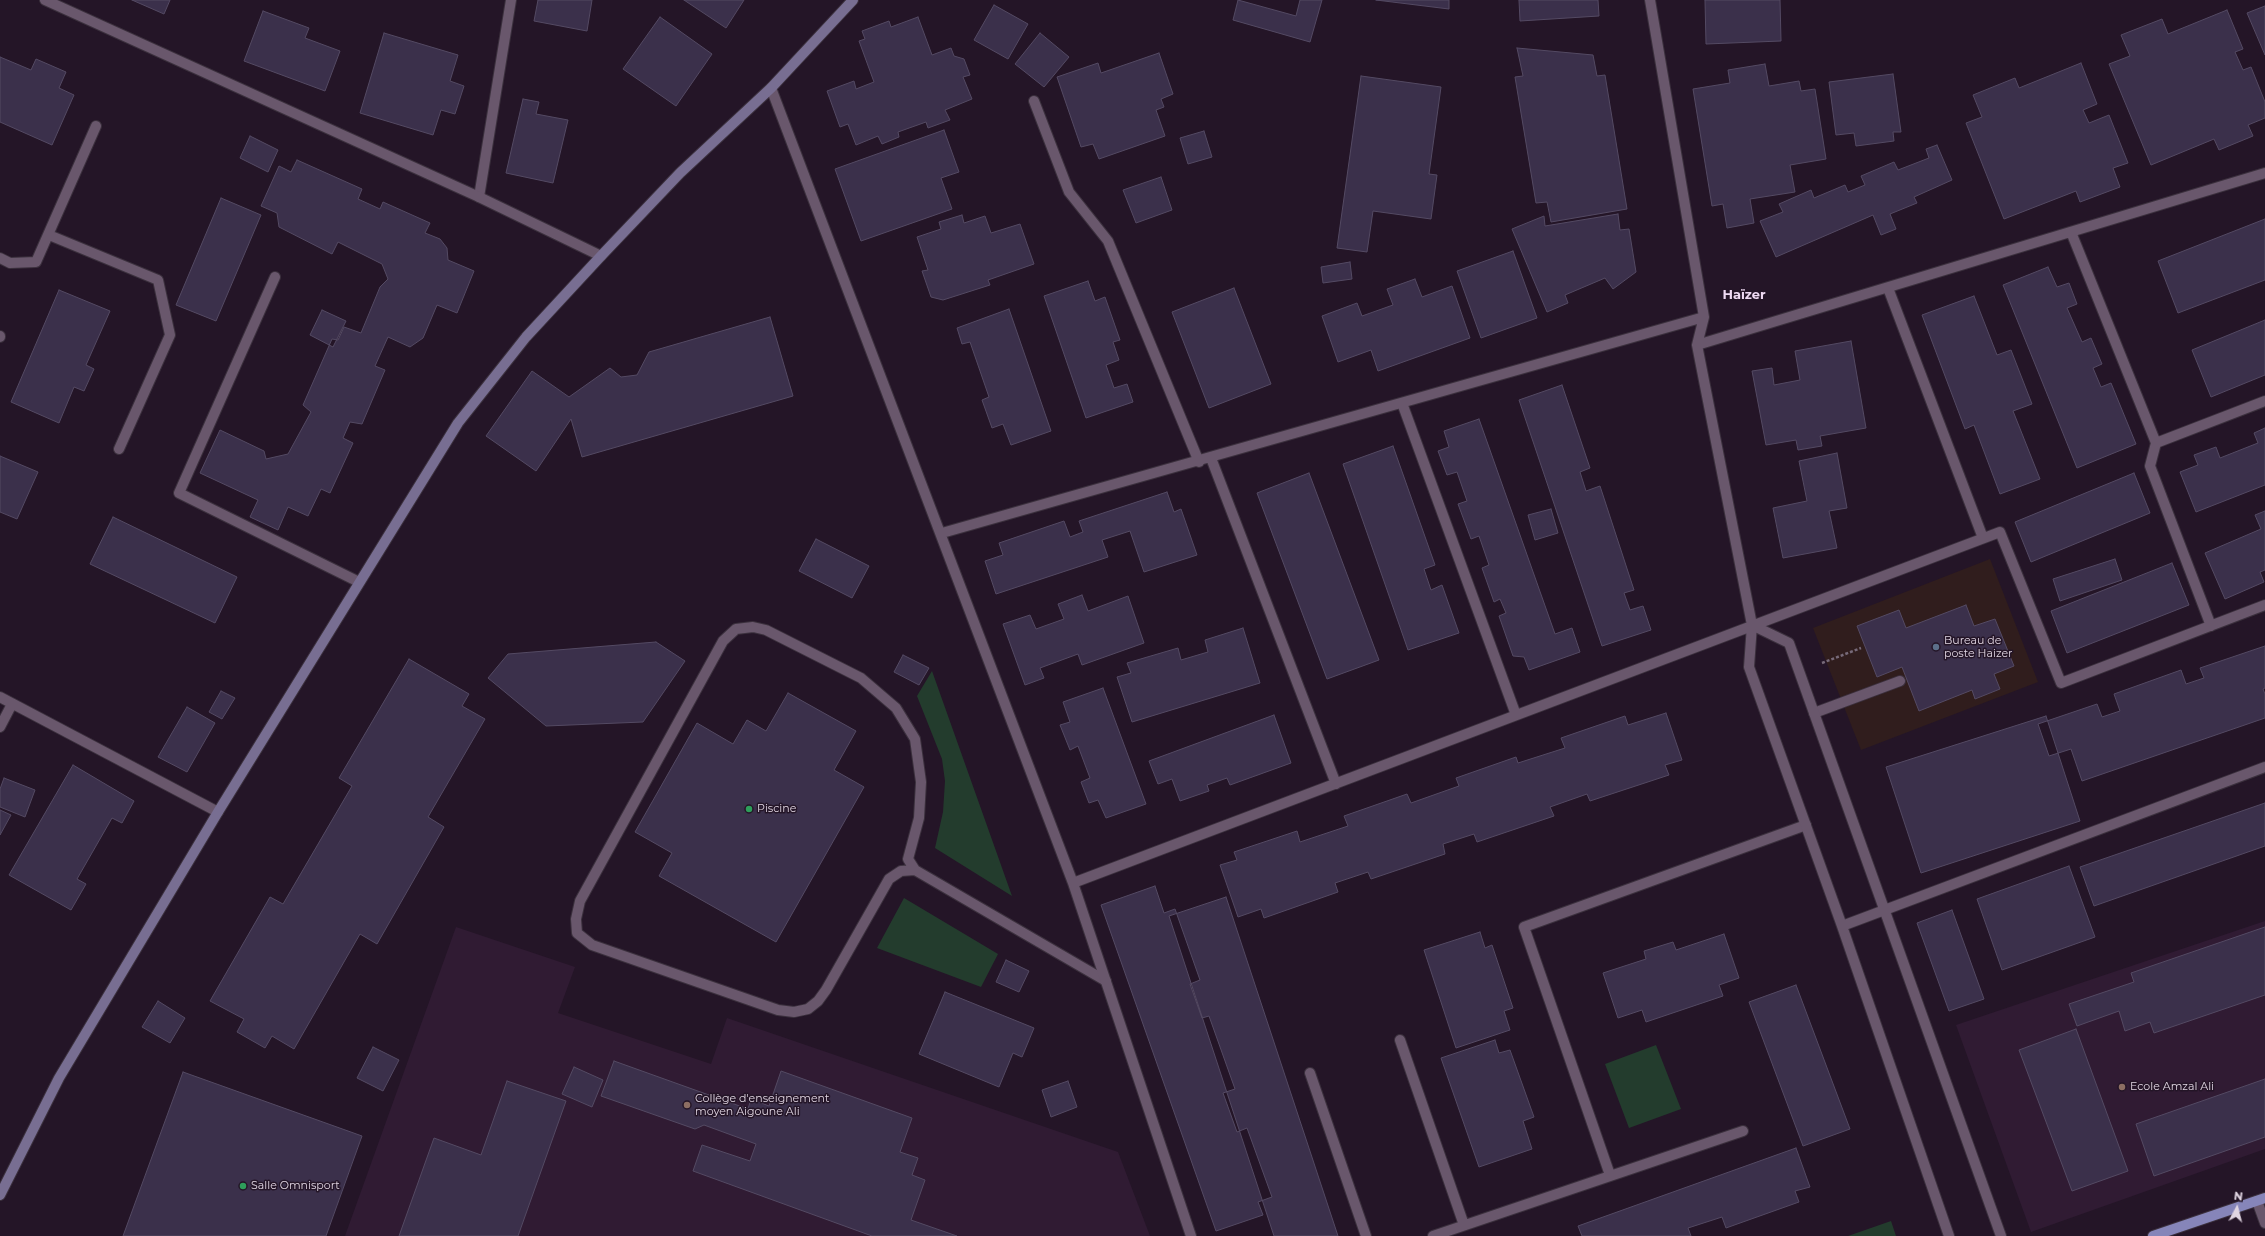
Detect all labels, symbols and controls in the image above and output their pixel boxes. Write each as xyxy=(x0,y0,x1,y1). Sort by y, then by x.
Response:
district label: Haïzer xyxy=(1722,287,1766,303)
place label: Bureau de poste Haizer xyxy=(1944,634,2012,660)
marker: Bureau de poste Haizer xyxy=(1931,642,1941,652)
place label: Piscine xyxy=(757,802,796,816)
marker: Piscine xyxy=(744,804,754,814)
place label: Ecole Amzal Ali xyxy=(2130,1080,2214,1094)
marker: Ecole Amzal Ali xyxy=(2117,1082,2127,1092)
place label: Collège d'enseignement moyen Aigoune Ali xyxy=(695,1092,829,1118)
marker: Collège d'enseignement moyen Aigoune Ali xyxy=(682,1100,692,1110)
place label: Salle Omnisport xyxy=(251,1179,340,1193)
marker: Salle Omnisport xyxy=(238,1181,248,1191)
north arrow xyxy=(2217,1188,2257,1228)
text: N xyxy=(2233,1189,2244,1204)

